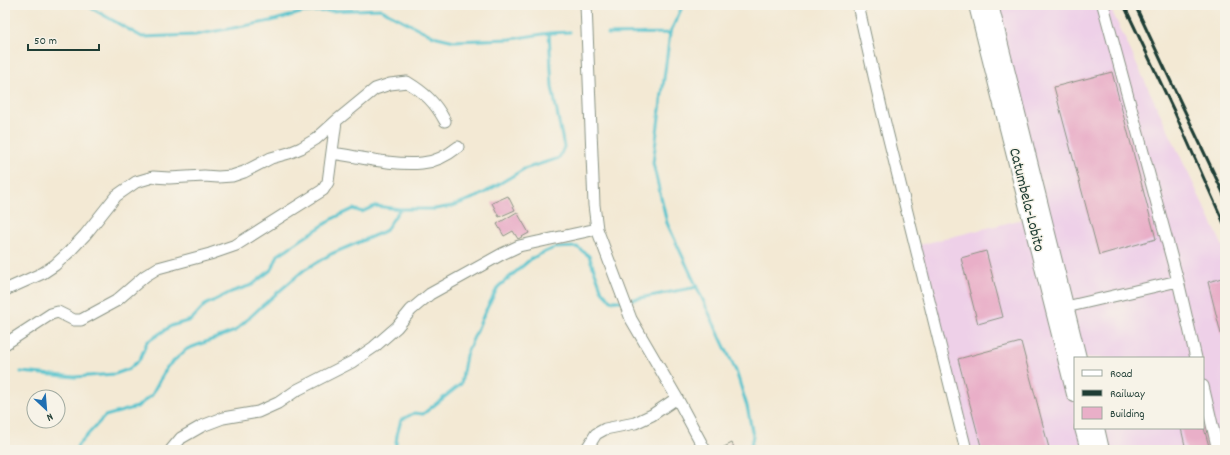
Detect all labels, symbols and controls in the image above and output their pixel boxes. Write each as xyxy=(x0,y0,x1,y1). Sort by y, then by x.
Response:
scale bar xyxy=(28,26,99,52)
text: 50 m xyxy=(34,33,57,50)
street label: Catumbela-Lobito xyxy=(1002,146,1050,254)
legend xyxy=(1074,357,1204,429)
text: Road xyxy=(1110,366,1132,383)
text: Railway xyxy=(1110,386,1146,403)
north arrow xyxy=(26,389,66,429)
text: Building xyxy=(1110,406,1145,423)
text: N xyxy=(43,408,55,425)

